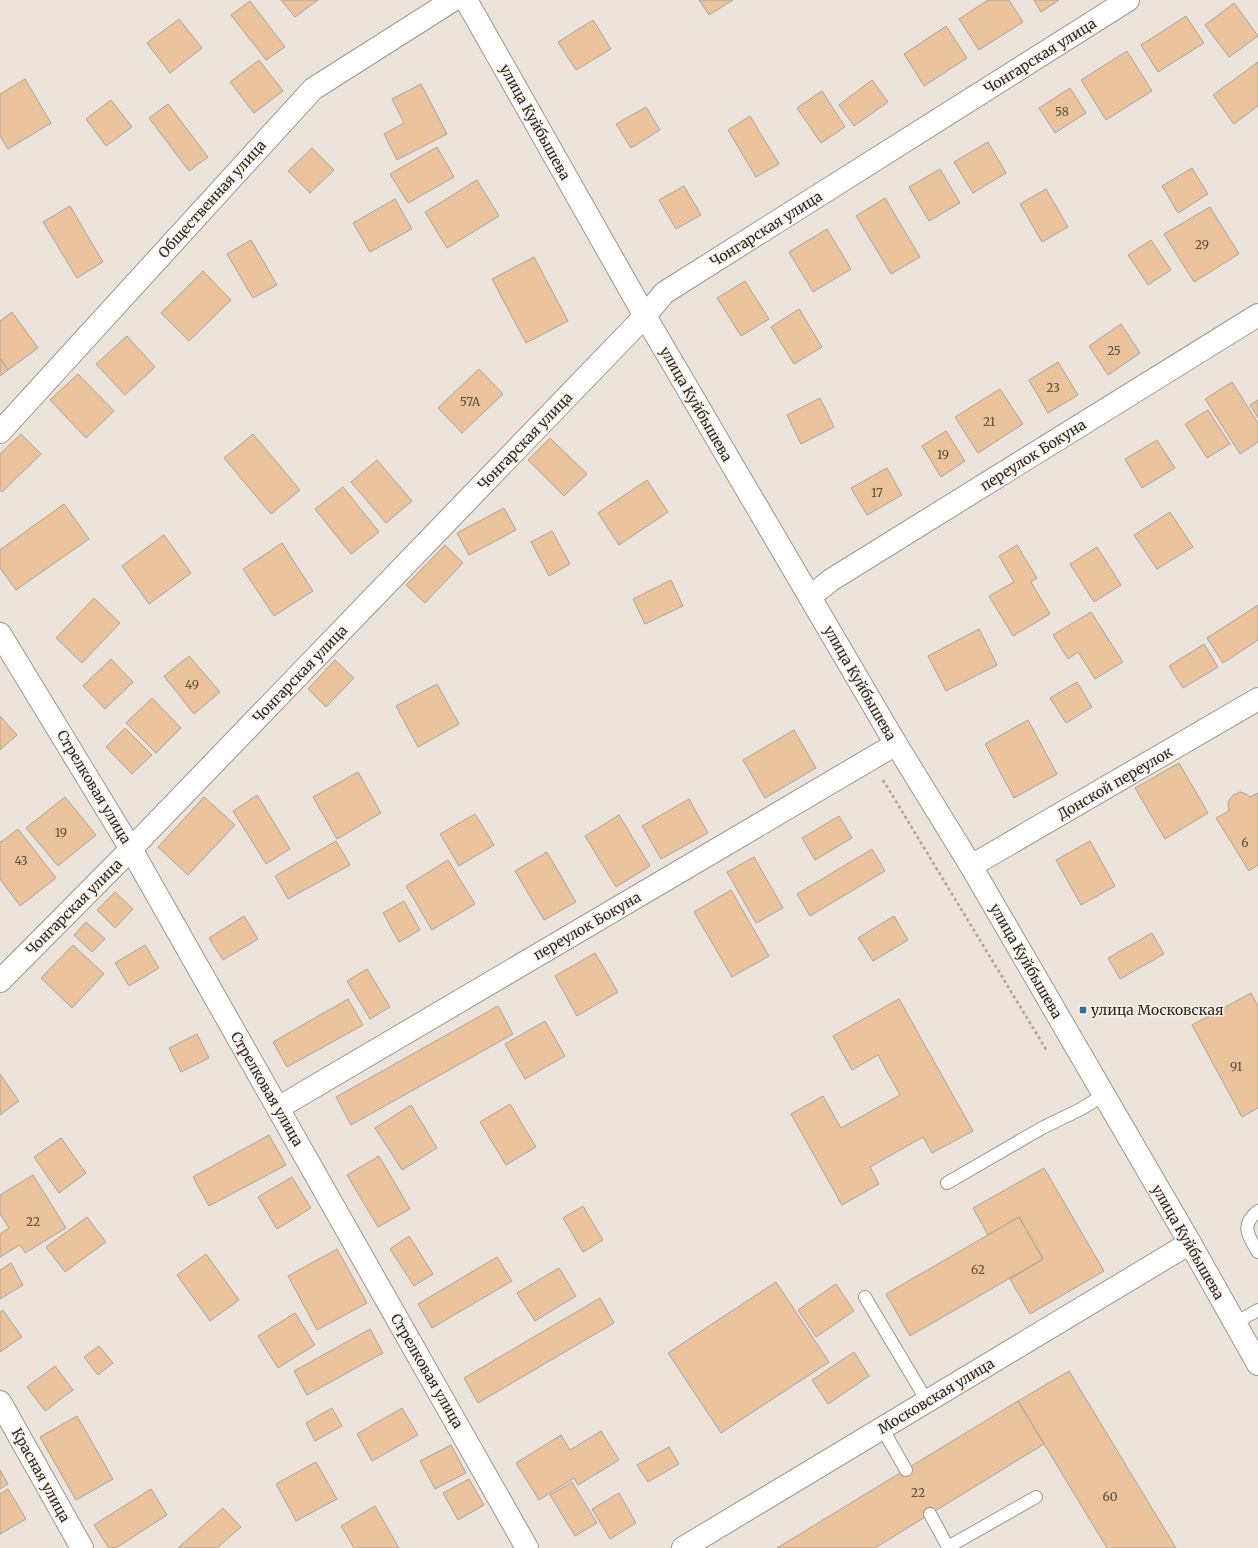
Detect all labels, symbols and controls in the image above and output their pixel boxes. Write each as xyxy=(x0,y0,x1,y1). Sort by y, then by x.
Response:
street label: Чонгарская улица xyxy=(981,14,1100,98)
street label: улица Куйбышева xyxy=(496,61,575,184)
house number: 58 xyxy=(1055,104,1069,119)
street label: Общественная улица xyxy=(154,136,270,262)
street label: Чонгарская улица xyxy=(707,187,826,271)
house number: 29 xyxy=(1195,237,1209,252)
street label: улица Куйбышева xyxy=(656,343,736,465)
house number: 25 xyxy=(1107,343,1121,358)
house number: 23 xyxy=(1046,380,1060,395)
street label: Чонгарская улица xyxy=(474,388,577,494)
house number: 57А xyxy=(460,394,481,409)
house number: 21 xyxy=(983,414,996,429)
street label: переулок Бокуна xyxy=(977,415,1090,495)
house number: 19 xyxy=(937,447,949,462)
house number: 17 xyxy=(871,485,883,500)
street label: Чонгарская улица xyxy=(249,621,352,727)
street label: улица Куйбышева xyxy=(820,622,900,744)
house number: 49 xyxy=(185,677,199,692)
street label: Стрелковая улица xyxy=(53,727,135,848)
street label: Донской переулок xyxy=(1054,743,1176,823)
house number: 19 xyxy=(55,825,67,840)
house number: 6 xyxy=(1241,835,1249,850)
house number: 43 xyxy=(14,853,28,868)
street label: Чонгарская улица xyxy=(22,855,126,959)
street label: переулок Бокуна xyxy=(530,888,644,964)
street label: улица Куйбышева xyxy=(986,900,1066,1022)
place label: улица Московская xyxy=(1091,1001,1223,1019)
marker: улица Московская xyxy=(1078,1005,1088,1015)
street label: Стрелковая улица xyxy=(227,1028,307,1150)
house number: 91 xyxy=(1230,1059,1243,1074)
street label: улица Куйбышева xyxy=(1148,1181,1228,1303)
house number: 22 xyxy=(26,1214,40,1229)
house number: 62 xyxy=(971,1262,985,1277)
street label: Стрелковая улица xyxy=(387,1310,467,1432)
street label: Московская улица xyxy=(875,1354,998,1438)
street label: Красная улица xyxy=(8,1425,74,1526)
house number: 22 xyxy=(911,1485,925,1500)
house number: 60 xyxy=(1103,1489,1118,1504)

